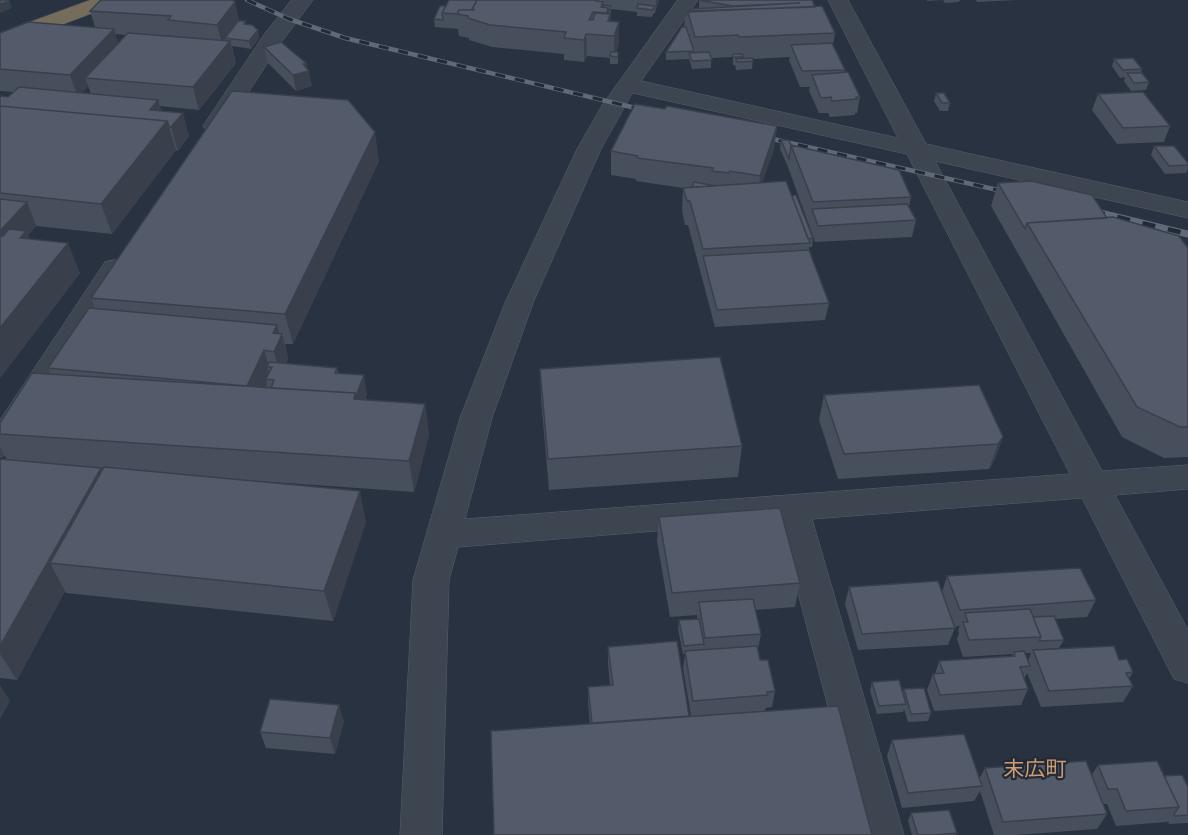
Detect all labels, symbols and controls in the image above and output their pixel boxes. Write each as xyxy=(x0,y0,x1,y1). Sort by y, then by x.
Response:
district label: 末広町 xyxy=(1004,754,1067,784)

